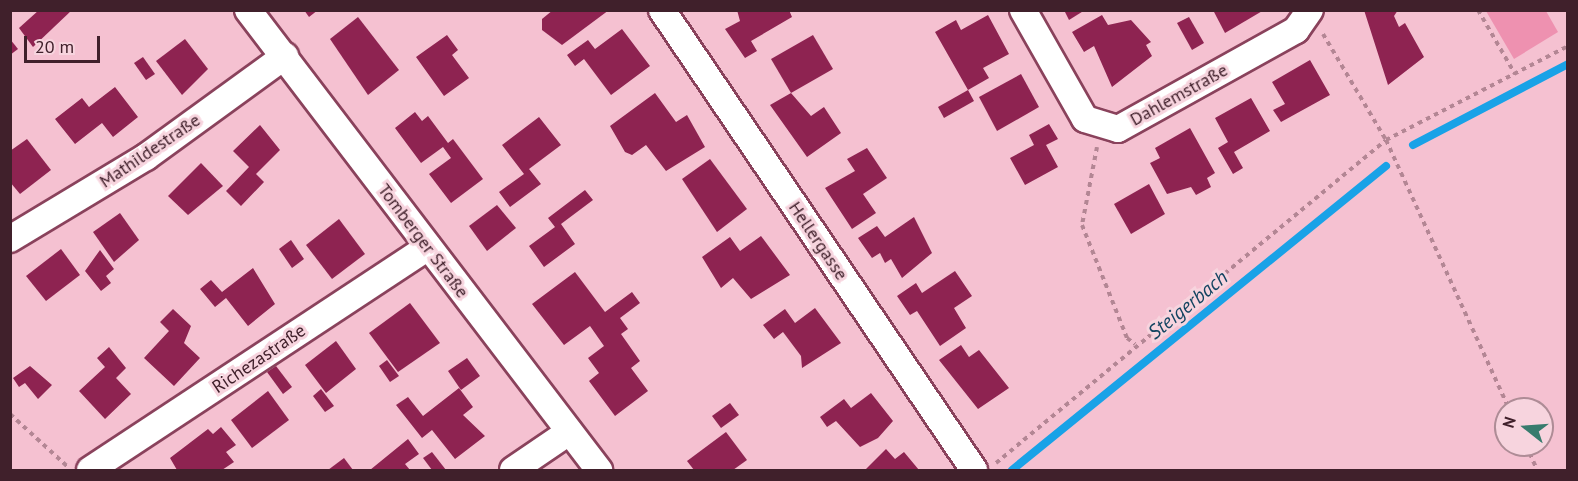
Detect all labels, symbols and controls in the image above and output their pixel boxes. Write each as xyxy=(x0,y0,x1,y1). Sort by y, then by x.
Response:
scale bar xyxy=(27,24,104,62)
text: 20 m xyxy=(35,35,74,58)
street label: Dahlemstraße xyxy=(1126,59,1232,131)
street label: Mathildestraße xyxy=(96,109,204,193)
street label: Tomberger Straße xyxy=(373,180,473,302)
street label: Hellergasse xyxy=(784,198,852,284)
water label: Steigerbach xyxy=(1143,266,1233,344)
street label: Richezastraße xyxy=(208,320,310,398)
north arrow xyxy=(1494,397,1554,457)
text: N xyxy=(1498,414,1520,430)

